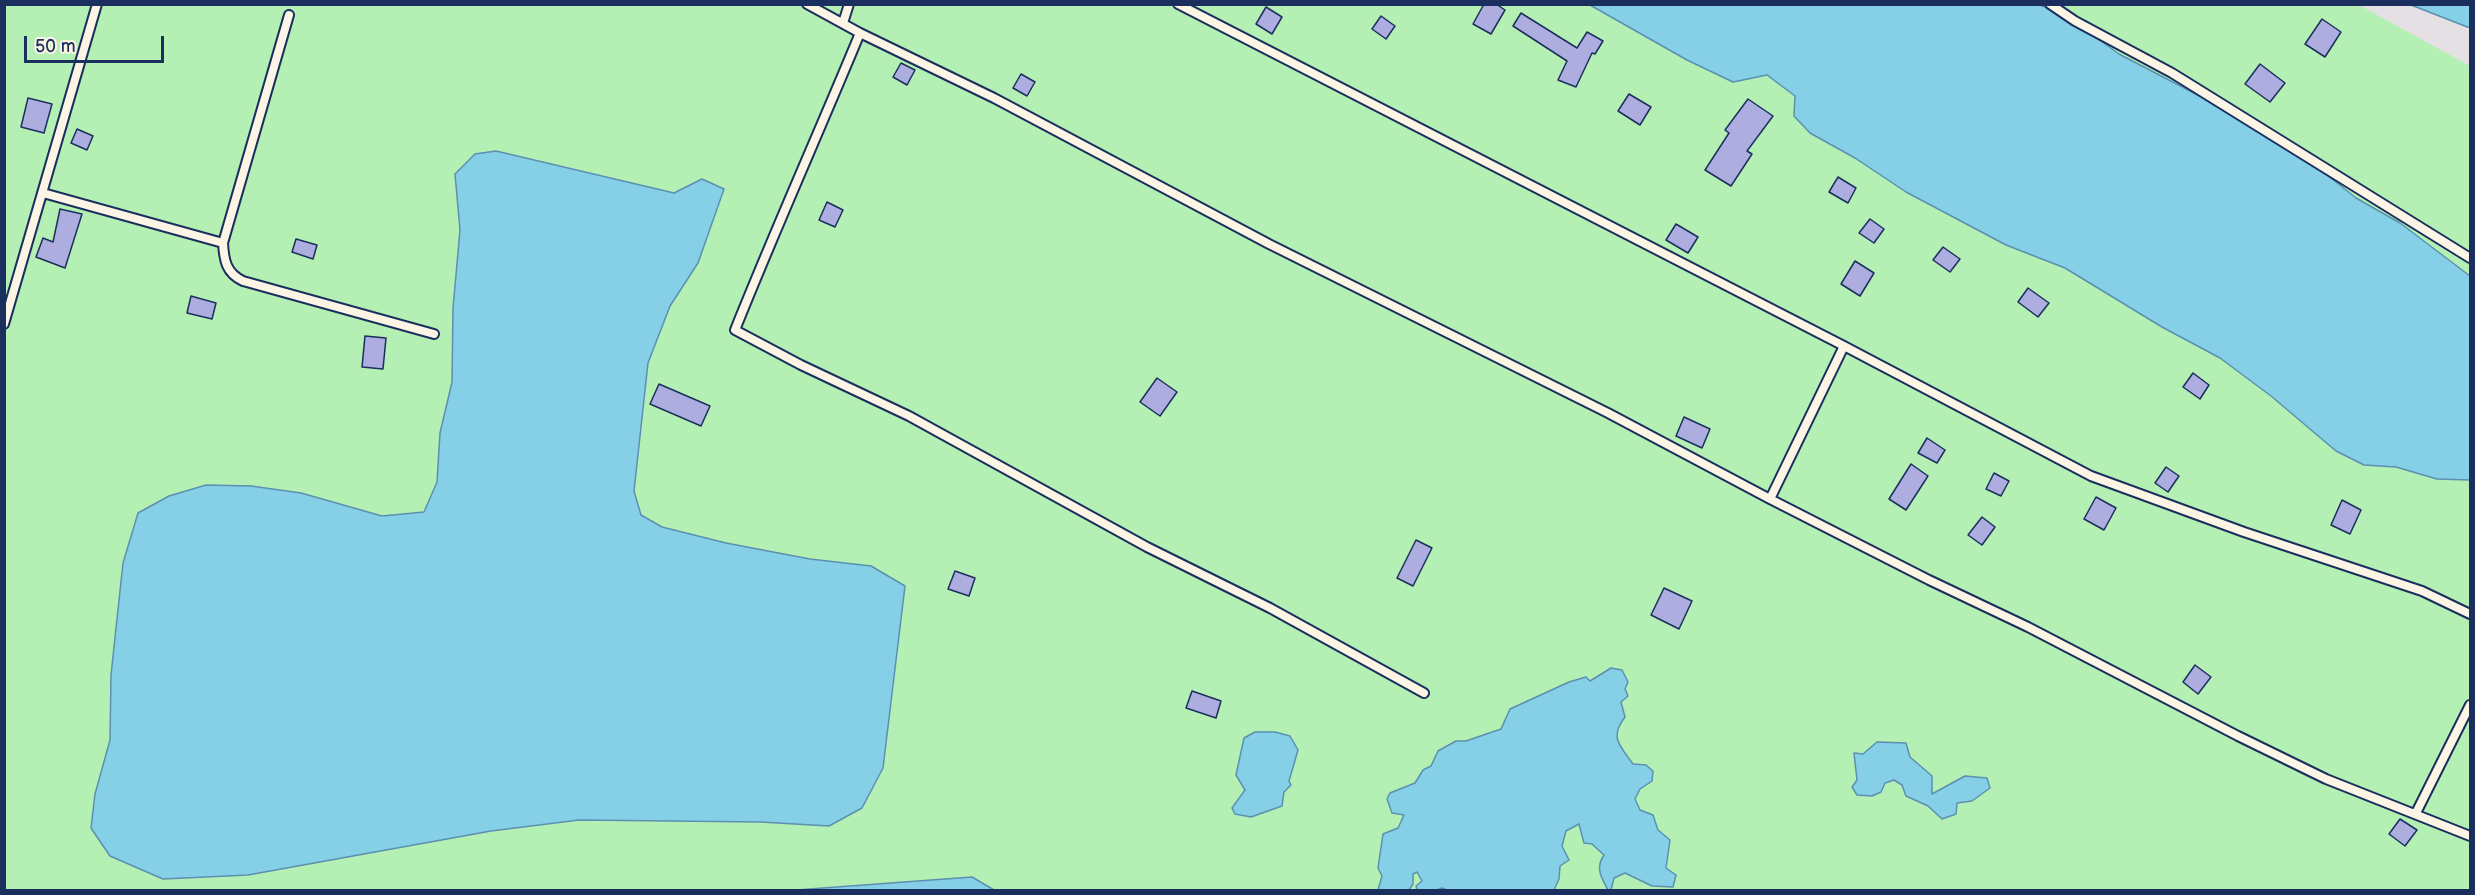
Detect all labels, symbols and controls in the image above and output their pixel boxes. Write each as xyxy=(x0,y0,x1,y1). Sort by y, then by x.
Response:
scale bar xyxy=(27,24,166,62)
text: 50 m xyxy=(35,36,76,57)

